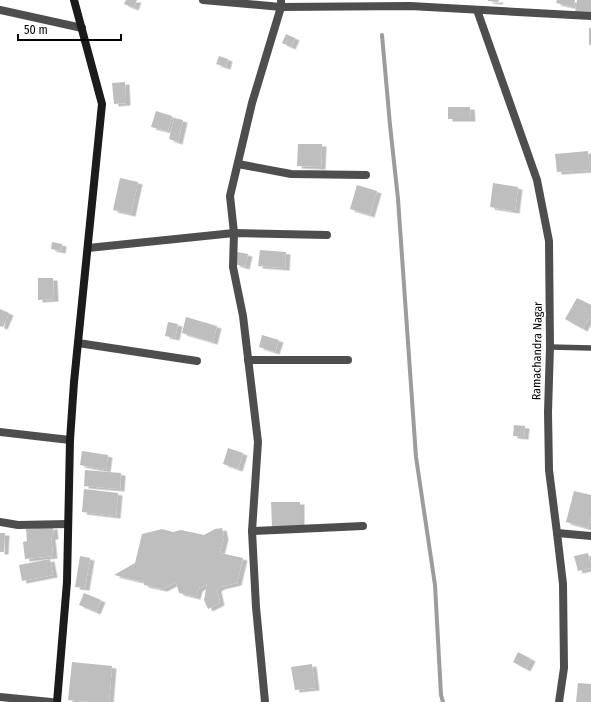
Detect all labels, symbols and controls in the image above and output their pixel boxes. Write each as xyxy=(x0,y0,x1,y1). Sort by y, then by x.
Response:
scale bar xyxy=(18,16,121,42)
text: 50 m xyxy=(24,23,48,37)
street label: Ramachandra Nagar xyxy=(529,301,545,400)

